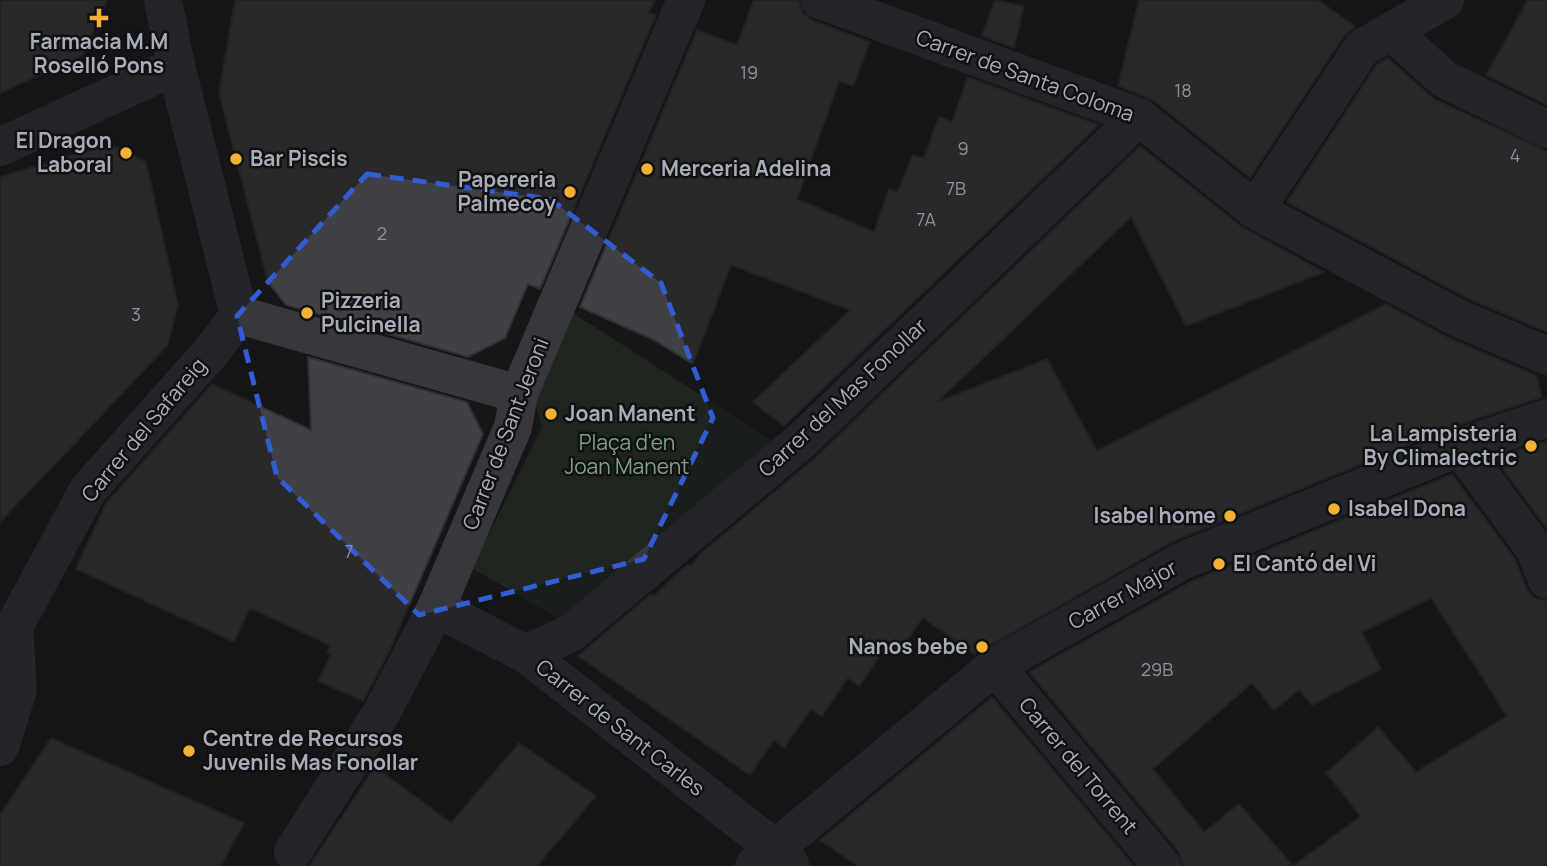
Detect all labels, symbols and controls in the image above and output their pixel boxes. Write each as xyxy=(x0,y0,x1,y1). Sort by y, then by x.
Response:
marker: Farmacia M.M Roselló Pons xyxy=(91,10,107,26)
street label: Carrer de Santa Coloma xyxy=(912,23,1138,128)
place label: Farmacia M.M Roselló Pons xyxy=(30,27,168,79)
house number: 19 xyxy=(740,60,758,84)
house number: 18 xyxy=(1174,78,1192,102)
place label: El Dragon Laboral xyxy=(16,126,112,178)
house number: 9 xyxy=(957,136,969,160)
house number: 4 xyxy=(1510,143,1520,167)
place label: Bar Piscis xyxy=(250,144,348,172)
marker: El Dragon Laboral xyxy=(118,145,134,161)
marker: Bar Piscis xyxy=(228,151,244,167)
place label: Merceria Adelina xyxy=(661,154,831,182)
marker: Merceria Adelina xyxy=(639,161,655,177)
place label: Papereria Palmecoy xyxy=(457,165,556,217)
house number: 7B xyxy=(946,176,966,200)
marker: Papereria Palmecoy xyxy=(562,184,578,200)
house number: 7A xyxy=(916,207,936,231)
house number: 2 xyxy=(377,221,387,245)
place label: Pizzeria Pulcinella xyxy=(321,286,421,338)
house number: 3 xyxy=(131,302,141,326)
marker: Pizzeria Pulcinella xyxy=(299,305,315,321)
street label: Carrer del Mas Fonollar xyxy=(752,312,933,483)
street label: Carrer de Sant Jeroni xyxy=(456,334,555,534)
street label: Carrer del Safareig xyxy=(75,351,212,507)
place label: Joan Manent xyxy=(565,399,696,427)
marker: Joan Manent xyxy=(543,406,559,422)
place label: La Lampisteria By Climalectric xyxy=(1363,419,1517,471)
park label: Plaça d'en Joan Manent xyxy=(564,428,690,480)
marker: La Lampisteria By Climalectric xyxy=(1523,438,1539,454)
place label: Isabel Dona xyxy=(1348,494,1466,522)
place label: Isabel home xyxy=(1094,501,1216,529)
marker: Isabel Dona xyxy=(1326,501,1342,517)
marker: Isabel home xyxy=(1222,508,1238,524)
house number: 7 xyxy=(344,539,354,563)
place label: El Cantó del Vi xyxy=(1233,549,1376,577)
street label: Carrer Major xyxy=(1063,553,1182,636)
marker: El Cantó del Vi xyxy=(1211,556,1227,572)
place label: Nanos bebe xyxy=(848,632,968,660)
marker: Nanos bebe xyxy=(974,639,990,655)
street label: Carrer de Sant Carles xyxy=(531,653,711,802)
house number: 29B xyxy=(1141,657,1173,681)
street label: Carrer del Torrent xyxy=(1013,691,1144,840)
place label: Centre de Recursos Juvenils Mas Fonollar xyxy=(203,724,418,776)
marker: Centre de Recursos Juvenils Mas Fonollar xyxy=(181,743,197,759)

